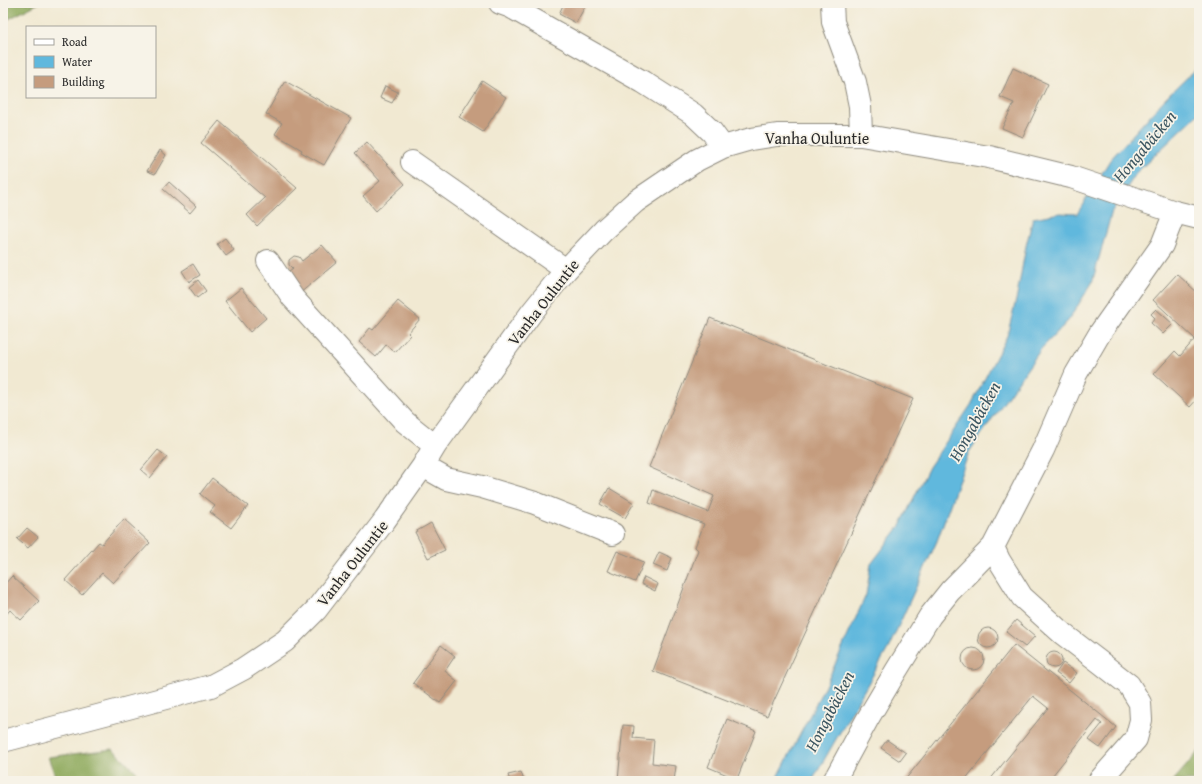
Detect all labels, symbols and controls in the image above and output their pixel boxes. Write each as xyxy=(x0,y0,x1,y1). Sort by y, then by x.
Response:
legend xyxy=(26,26,156,98)
text: Road xyxy=(62,33,88,50)
text: Water xyxy=(62,53,92,70)
text: Building xyxy=(62,73,105,90)
water label: Hongabäcken xyxy=(1106,104,1182,188)
street label: Vanha Ouluntie xyxy=(765,126,869,150)
street label: Vanha Ouluntie xyxy=(501,254,585,350)
water label: Hongabäcken xyxy=(941,376,1006,466)
street label: Vanha Ouluntie xyxy=(310,515,394,611)
water label: Hongabäcken xyxy=(798,666,860,757)

